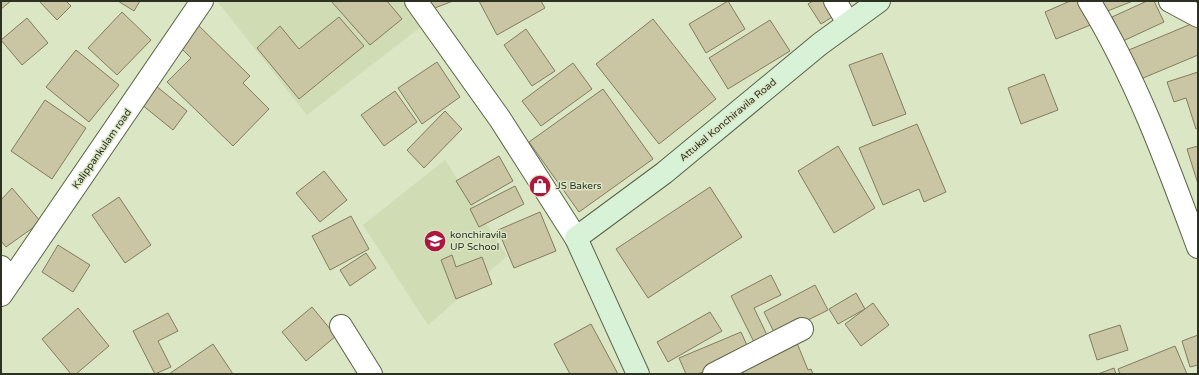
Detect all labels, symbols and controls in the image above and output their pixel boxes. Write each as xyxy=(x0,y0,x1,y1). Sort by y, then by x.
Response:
street label: Attukal Konchiravila Road xyxy=(677,76,779,164)
street label: Kalippankulam road xyxy=(70,107,134,191)
shop icon: JS Bakers xyxy=(527,173,553,199)
place label: JS Bakers xyxy=(556,180,602,192)
school or university icon: konchiravila UP School xyxy=(422,228,448,254)
place label: konchiravila UP School xyxy=(450,229,507,253)

